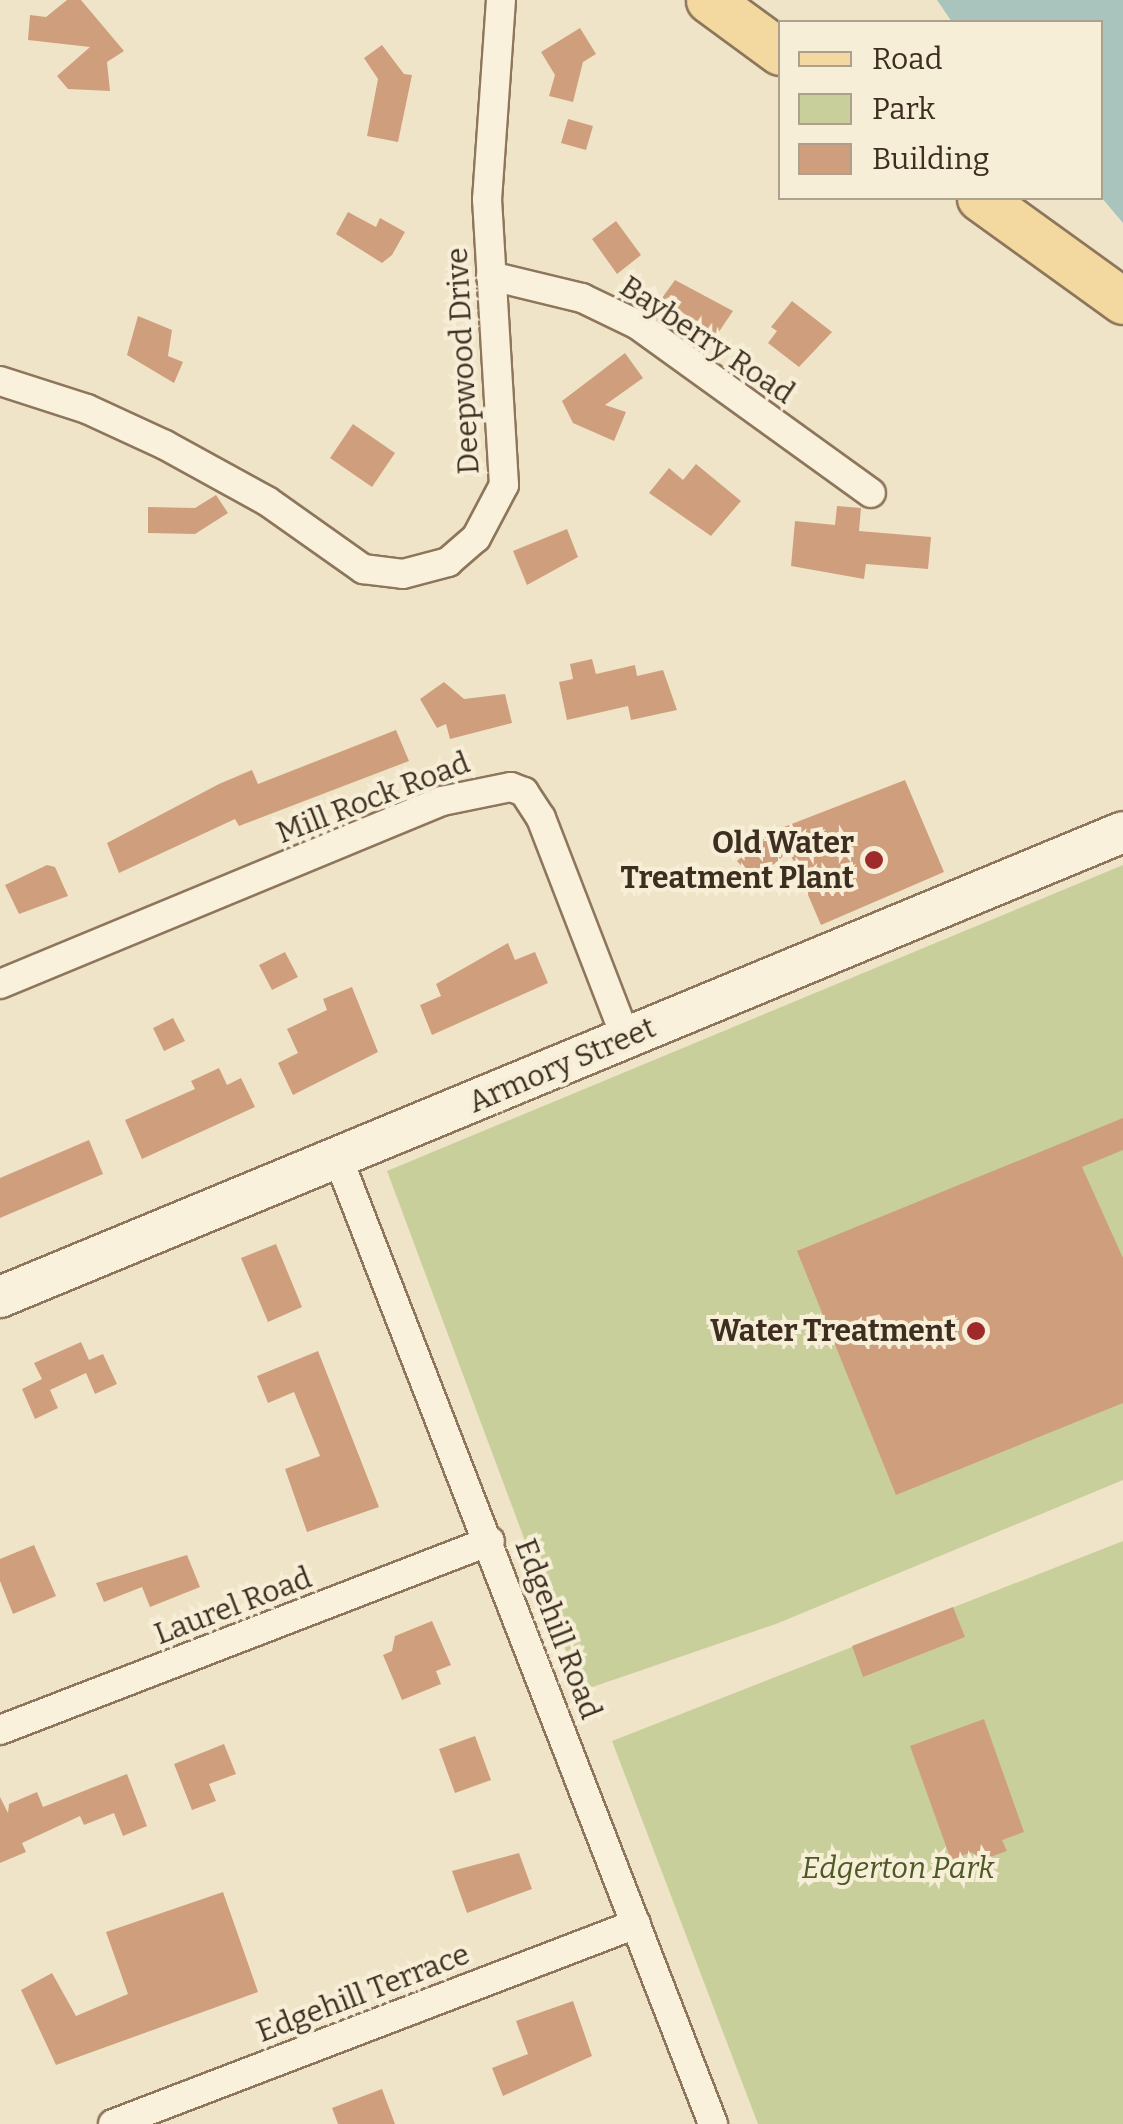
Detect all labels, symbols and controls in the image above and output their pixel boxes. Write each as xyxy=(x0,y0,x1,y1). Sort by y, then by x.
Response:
legend xyxy=(778,20,1103,200)
text: Road xyxy=(872,41,943,77)
text: Park xyxy=(872,91,935,127)
text: Building xyxy=(872,141,990,177)
street label: Deepwood Drive xyxy=(439,247,487,475)
street label: Bayberry Road xyxy=(613,268,801,412)
street label: Mill Rock Road xyxy=(271,745,475,851)
place label: Old Water Treatment Plant xyxy=(620,825,854,896)
marker: Old Water Treatment Plant xyxy=(863,849,885,871)
street label: Armory Street xyxy=(463,1009,661,1121)
place label: Water Treatment xyxy=(710,1313,956,1349)
marker: Water Treatment xyxy=(965,1320,987,1342)
street label: Edgehill Road xyxy=(507,1534,609,1724)
street label: Laurel Road xyxy=(149,1560,317,1652)
park label: Edgerton Park xyxy=(802,1850,994,1886)
street label: Edgehill Terrace xyxy=(252,1936,474,2050)

